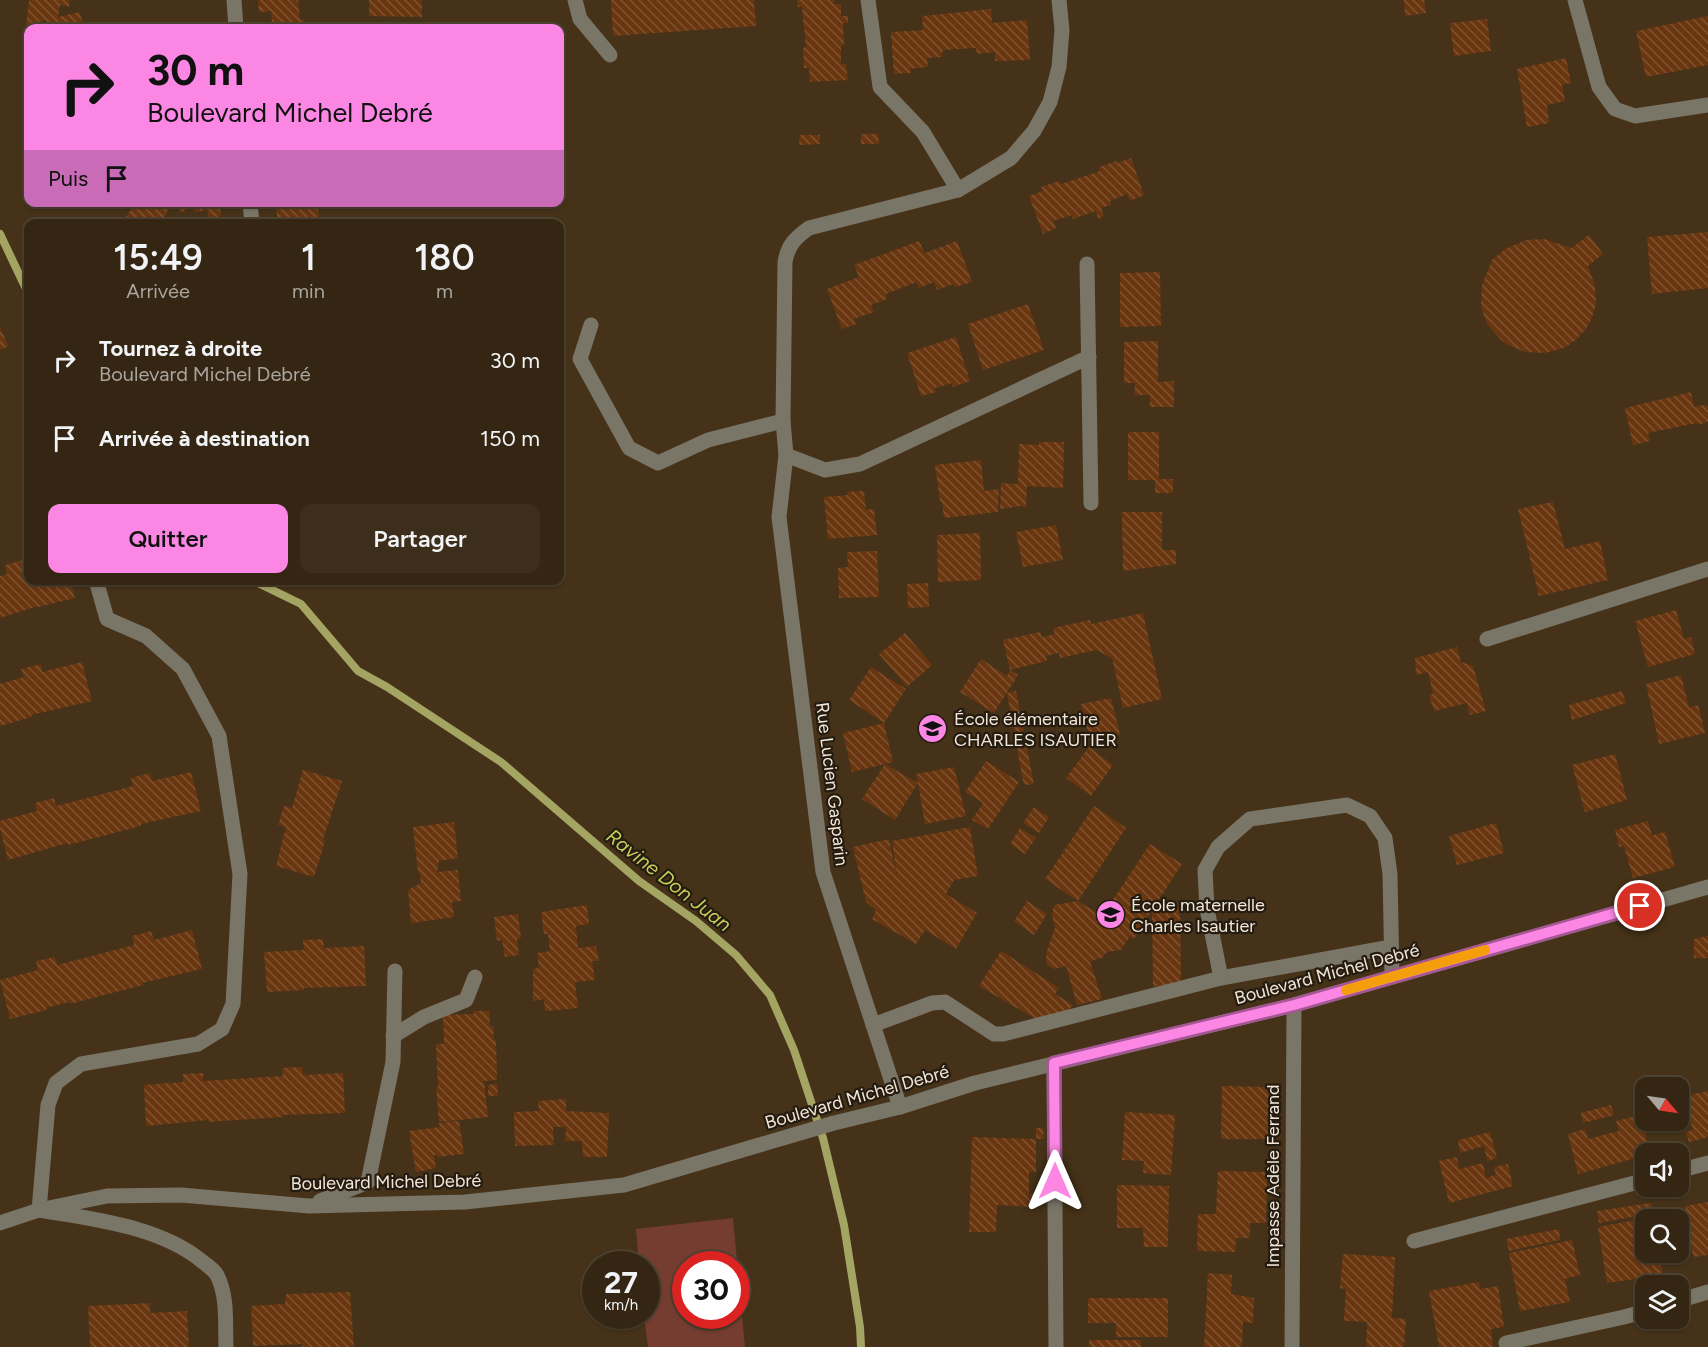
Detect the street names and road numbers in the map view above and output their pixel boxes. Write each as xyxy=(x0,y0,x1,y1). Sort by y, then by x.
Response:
street label: Rue Lucien Gasparin xyxy=(811,701,853,867)
street label: Boulevard Michel Debré xyxy=(1232,939,1422,1009)
street label: Boulevard Michel Debré xyxy=(762,1060,952,1134)
street label: Impasse Adèle Ferrand xyxy=(1262,1084,1284,1268)
street label: Boulevard Michel Debré xyxy=(291,1169,482,1195)

